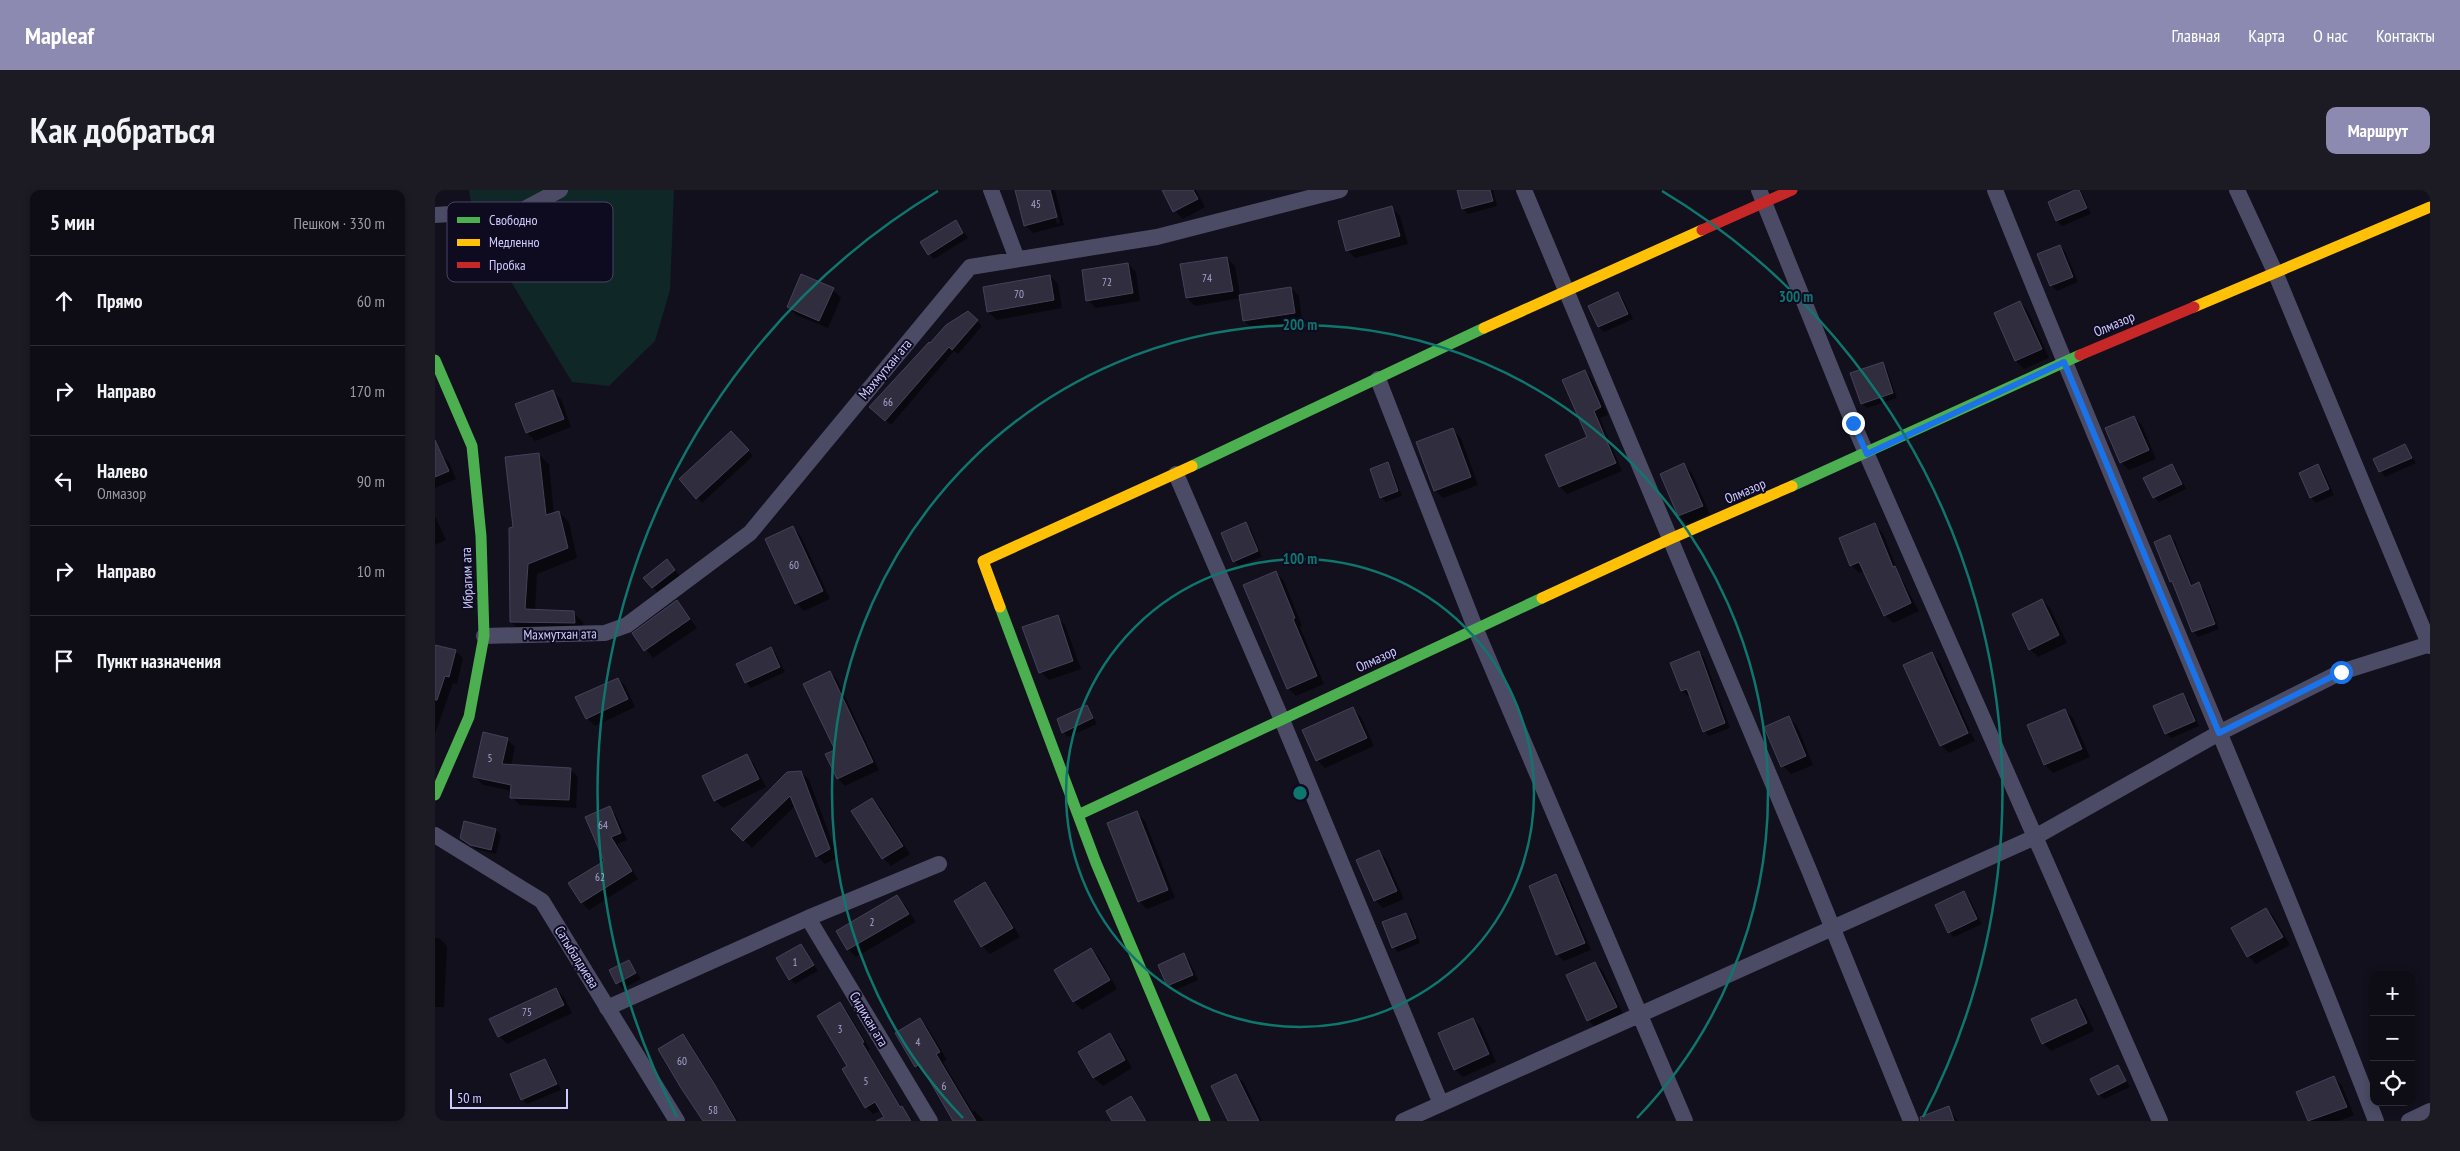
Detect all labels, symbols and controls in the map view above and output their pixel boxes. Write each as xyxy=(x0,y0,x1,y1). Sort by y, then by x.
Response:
text: Mapleaf xyxy=(25,20,94,51)
text: Главная xyxy=(2172,24,2220,47)
text: Карта xyxy=(2248,24,2285,47)
text: О нас xyxy=(2313,24,2348,47)
text: Контакты xyxy=(2376,24,2435,47)
text: Как добраться xyxy=(30,107,215,153)
button: Маршрут xyxy=(2326,107,2430,154)
house number: 45 xyxy=(1031,197,1041,211)
legend xyxy=(447,202,613,282)
text: 5 мин xyxy=(50,209,95,236)
text: Свободно xyxy=(489,211,537,229)
text: Пешком · 330 m xyxy=(294,213,385,233)
text: Медленно xyxy=(489,233,540,251)
text: Пробка xyxy=(489,256,526,274)
house number: 74 xyxy=(1202,271,1212,285)
house number: 72 xyxy=(1102,275,1112,289)
icon: ahead xyxy=(50,287,78,315)
house number: 70 xyxy=(1014,287,1024,301)
text: 300 m xyxy=(1779,287,1813,306)
text: Прямо xyxy=(97,289,142,313)
text: 60 m xyxy=(357,291,385,311)
street label: Олмазор xyxy=(2091,307,2137,341)
text: 200 m xyxy=(1283,315,1317,334)
street label: Махмутхан ата xyxy=(855,335,915,403)
icon: right xyxy=(50,377,78,405)
text: Направо xyxy=(97,379,156,403)
text: 170 m xyxy=(350,381,385,401)
house number: 66 xyxy=(883,395,893,409)
route end xyxy=(1842,412,1865,435)
text: Налево xyxy=(97,459,148,483)
icon: left xyxy=(50,467,78,495)
text: 90 m xyxy=(357,471,385,491)
street label: Олмазор xyxy=(1722,474,1768,508)
text: Олмазор xyxy=(97,483,146,503)
street label: Ибрагим ата xyxy=(457,547,477,609)
text: 100 m xyxy=(1283,549,1317,568)
icon: right xyxy=(50,557,78,585)
house number: 60 xyxy=(789,558,799,572)
text: Направо xyxy=(97,559,156,583)
text: 10 m xyxy=(357,561,385,581)
street label: Махмутхан ата xyxy=(523,624,597,644)
street label: Олмазор xyxy=(1353,642,1399,676)
icon: arrive xyxy=(50,647,78,675)
text: Пункт назначения xyxy=(97,649,221,673)
route start xyxy=(2330,661,2353,684)
house number: 5 xyxy=(488,751,493,765)
centre of rings xyxy=(1291,784,1309,802)
house number: 64 xyxy=(598,818,608,832)
house number: 62 xyxy=(595,870,605,884)
house number: 2 xyxy=(870,915,875,929)
street label: Сатыбалдиева xyxy=(551,922,603,992)
house number: 1 xyxy=(793,955,798,969)
map controls xyxy=(2370,971,2415,1106)
button: + xyxy=(2370,971,2415,1016)
street label: Сидихан ата xyxy=(846,988,892,1050)
house number: 75 xyxy=(522,1005,532,1019)
button: − xyxy=(2370,1016,2415,1061)
house number: 3 xyxy=(838,1022,843,1036)
house number: 4 xyxy=(916,1035,921,1049)
house number: 60 xyxy=(677,1054,687,1068)
button: locate xyxy=(2370,1061,2415,1106)
house number: 5 xyxy=(864,1074,869,1088)
house number: 6 xyxy=(942,1079,947,1093)
scale bar xyxy=(450,1086,567,1109)
text: 50 m xyxy=(457,1089,482,1107)
house number: 58 xyxy=(708,1103,718,1117)

